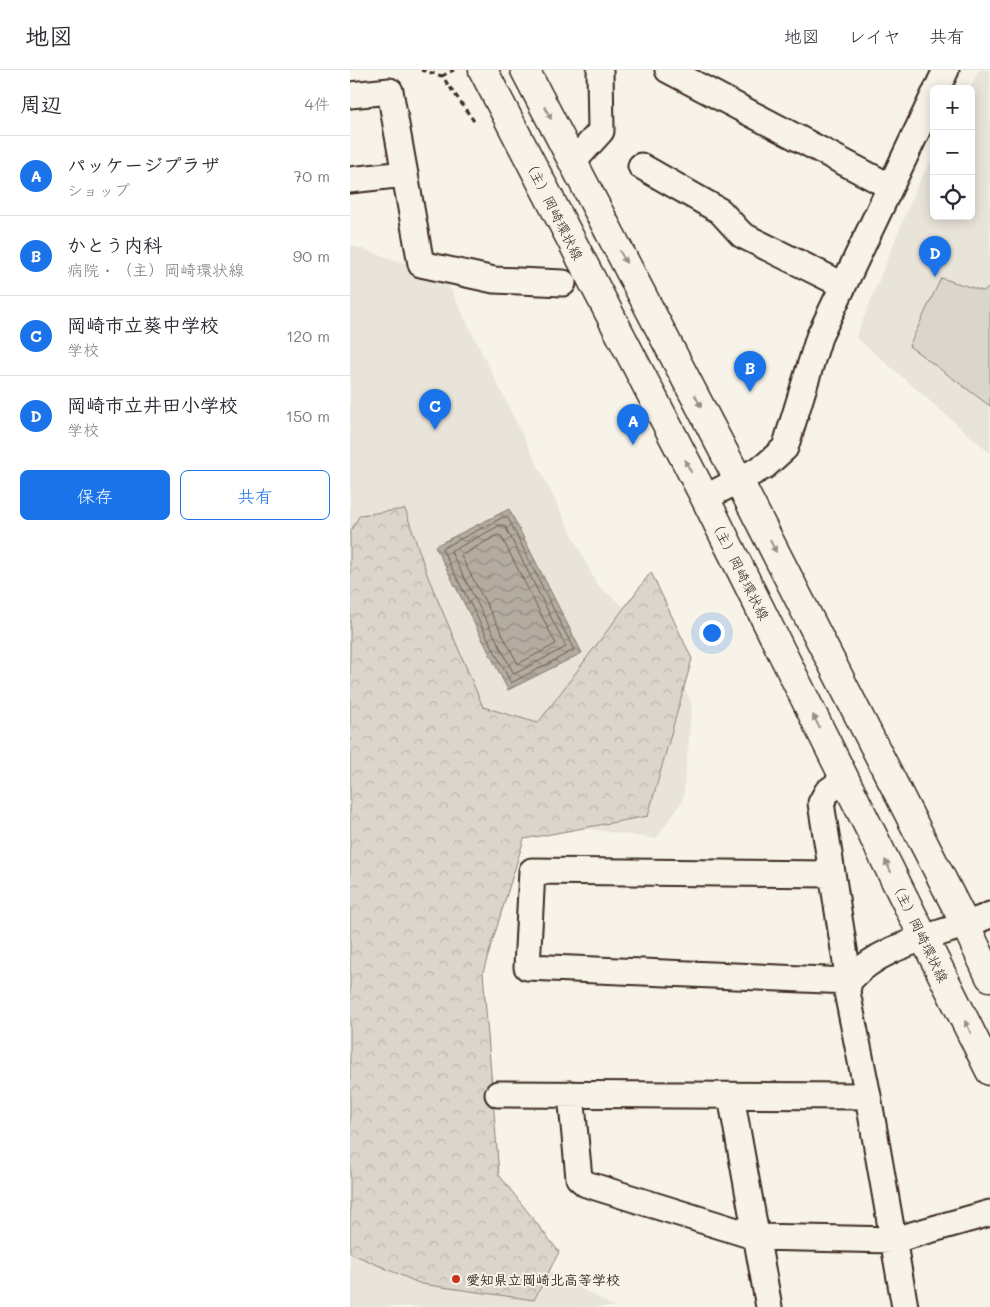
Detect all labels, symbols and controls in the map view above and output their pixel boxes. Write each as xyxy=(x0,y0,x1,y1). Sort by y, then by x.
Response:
text: 地図 xyxy=(25,20,73,51)
text: 地図 xyxy=(784,24,820,48)
text: レイヤ xyxy=(848,24,901,48)
text: 共有 xyxy=(929,24,965,48)
map controls xyxy=(930,85,975,220)
button: + xyxy=(930,85,975,130)
text: 周辺 xyxy=(20,90,62,117)
text: 4件 xyxy=(305,93,330,114)
one-way arrow xyxy=(544,106,552,120)
button: − xyxy=(930,130,975,175)
text: パッケージプラザ xyxy=(67,152,219,177)
street label: （主）岡崎環状線 xyxy=(520,155,588,263)
text: A xyxy=(30,165,42,186)
text: 70 m xyxy=(293,165,330,186)
button: locate xyxy=(930,175,975,220)
text: ショップ xyxy=(67,179,130,200)
text: かとう内科 xyxy=(67,232,162,257)
pin: D xyxy=(919,236,951,277)
text: B xyxy=(31,245,41,266)
text: 90 m xyxy=(293,245,330,266)
one-way arrow xyxy=(619,250,627,265)
text: 病院 · （主）岡崎環状線 xyxy=(67,259,244,280)
text: 岡崎市立葵中学校 xyxy=(67,312,219,337)
text: C xyxy=(30,325,42,346)
text: 120 m xyxy=(286,325,330,346)
text: 学校 xyxy=(67,339,99,360)
pin: B xyxy=(734,351,766,392)
pin: C xyxy=(419,389,451,430)
text: 岡崎市立井田小学校 xyxy=(67,392,238,417)
one-way arrow xyxy=(694,394,702,409)
pin: A xyxy=(617,404,649,445)
text: D xyxy=(30,405,42,426)
text: 150 m xyxy=(286,405,330,426)
text: 学校 xyxy=(67,419,99,440)
one-way arrow xyxy=(684,459,692,473)
button: 保存 xyxy=(20,470,170,520)
button: 共有 xyxy=(180,470,330,520)
street label: （主）岡崎環状線 xyxy=(706,515,774,623)
one-way arrow xyxy=(769,539,777,553)
your location xyxy=(699,620,725,646)
one-way arrow xyxy=(812,713,820,728)
one-way arrow xyxy=(884,859,892,873)
street label: （主）岡崎環状線 xyxy=(887,877,953,985)
one-way arrow xyxy=(964,1020,972,1034)
place label: 愛知県立岡崎北高等学校 xyxy=(466,1270,620,1289)
marker: 愛知県立岡崎北高等学校 xyxy=(450,1273,462,1285)

